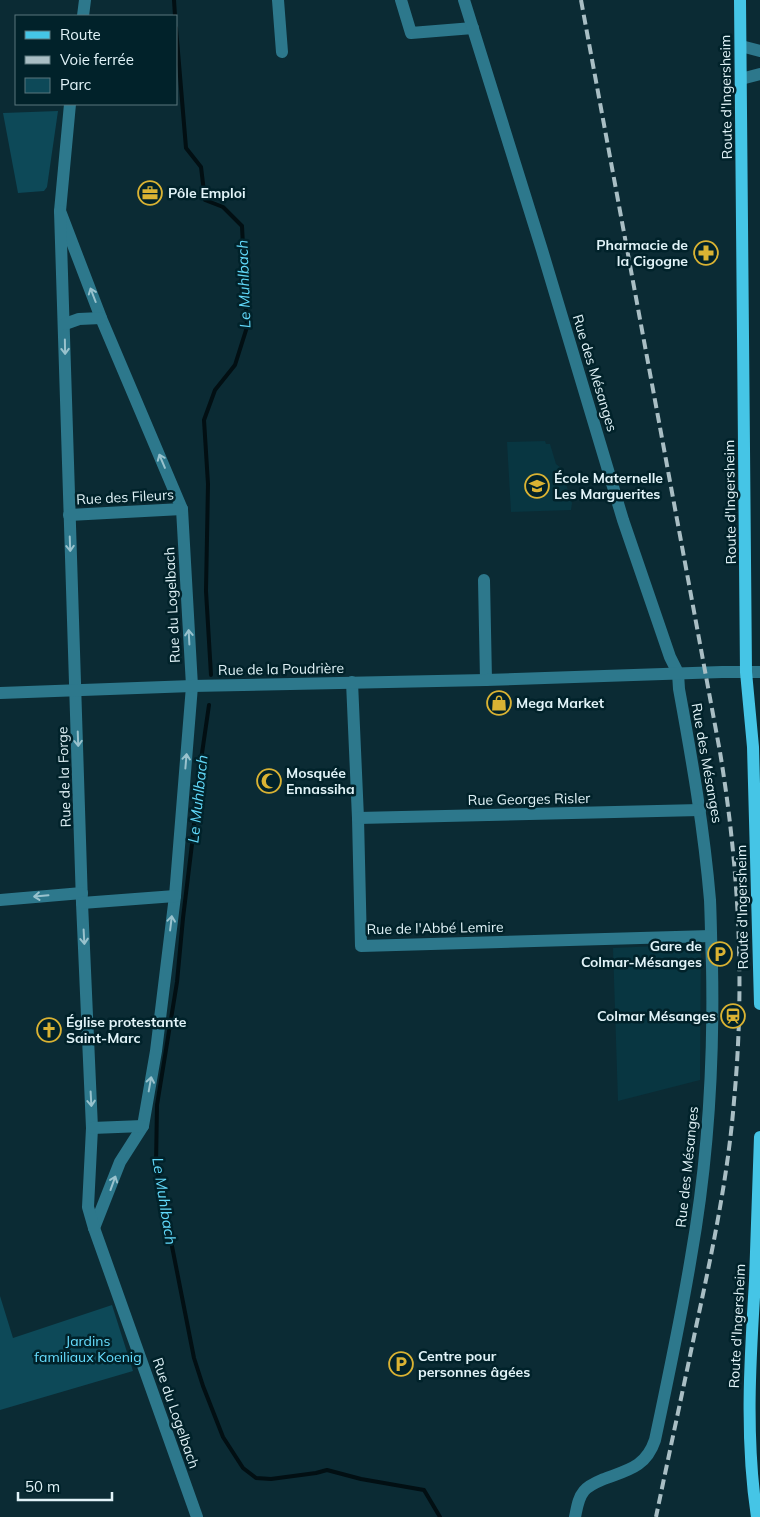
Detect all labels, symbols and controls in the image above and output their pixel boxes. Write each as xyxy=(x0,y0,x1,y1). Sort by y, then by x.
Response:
legend xyxy=(15,15,178,105)
text: Route xyxy=(60,25,101,44)
street label: Route d'Ingersheim xyxy=(716,35,736,159)
text: Voie ferrée xyxy=(60,50,134,69)
text: Parc xyxy=(60,75,91,94)
office icon: Pôle Emploi xyxy=(137,180,163,206)
place label: Pôle Emploi xyxy=(168,184,246,202)
place label: Pharmacie de la Cigogne xyxy=(596,236,688,270)
water label: Le Muhlbach xyxy=(232,239,255,328)
pharmacy icon: Pharmacie de la Cigogne xyxy=(693,240,719,266)
one-way arrow xyxy=(87,288,97,303)
street label: Rue des Mésanges xyxy=(569,312,621,434)
one-way arrow xyxy=(60,338,70,355)
street label: Route d'Ingersheim xyxy=(720,440,740,564)
one-way arrow xyxy=(157,454,167,469)
place label: École Maternelle Les Marguerites xyxy=(554,469,663,503)
school or university icon: École Maternelle Les Marguerites xyxy=(524,473,550,499)
street label: Rue des Fileurs xyxy=(76,485,174,509)
one-way arrow xyxy=(66,536,75,552)
street label: Rue du Logelbach xyxy=(160,547,184,663)
one-way arrow xyxy=(184,629,194,646)
street label: Rue de la Poudrière xyxy=(218,659,344,679)
shop icon: Mega Market xyxy=(486,690,512,716)
place label: Mega Market xyxy=(516,694,605,712)
street label: Rue des Mésanges xyxy=(688,701,726,825)
street label: Rue de la Forge xyxy=(53,726,75,828)
one-way arrow xyxy=(73,731,83,747)
one-way arrow xyxy=(181,753,190,769)
water label: Le Muhlbach xyxy=(183,754,212,844)
place label: Mosquée Ennassiha xyxy=(286,764,355,798)
mosque icon: Mosquée Ennassiha xyxy=(256,768,282,794)
street label: Rue Georges Risler xyxy=(468,789,591,809)
street label: Route d'Ingersheim xyxy=(732,845,752,969)
one-way arrow xyxy=(34,892,50,901)
one-way arrow xyxy=(166,915,176,931)
street label: Rue de l'Abbé Lemire xyxy=(366,918,504,938)
one-way arrow xyxy=(79,928,88,944)
place label: Gare de Colmar-Mésanges xyxy=(581,937,702,971)
parking icon: Gare de Colmar-Mésanges xyxy=(707,941,733,967)
station icon: Colmar Mésanges xyxy=(720,1003,746,1029)
place label: Colmar Mésanges xyxy=(597,1007,716,1025)
place label: Église protestante Saint-Marc xyxy=(66,1013,187,1047)
church icon: Église protestante Saint-Marc xyxy=(36,1017,62,1043)
one-way arrow xyxy=(146,1076,156,1092)
one-way arrow xyxy=(86,1090,96,1107)
street label: Rue des Mésanges xyxy=(672,1105,702,1229)
water label: Le Muhlbach xyxy=(148,1156,181,1246)
one-way arrow xyxy=(109,1175,118,1191)
street label: Route d'Ingersheim xyxy=(725,1263,749,1389)
park label: Jardins familiaux Koenig xyxy=(34,1332,142,1366)
place label: Centre pour personnes âgées xyxy=(418,1347,530,1381)
parking icon: Centre pour personnes âgées xyxy=(388,1351,414,1377)
street label: Rue du Logelbach xyxy=(149,1355,203,1471)
scale bar xyxy=(18,1470,111,1502)
text: 50 m xyxy=(25,1477,60,1496)

